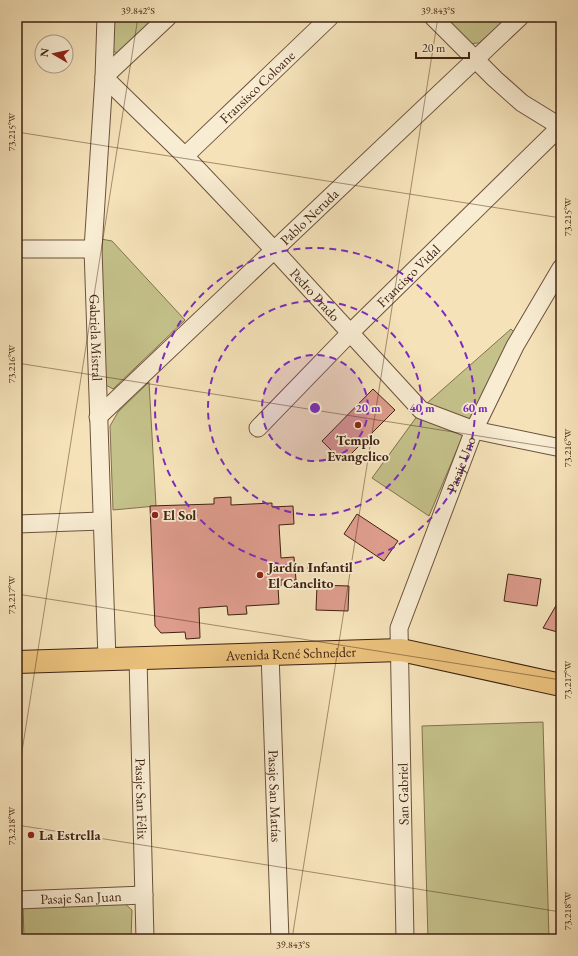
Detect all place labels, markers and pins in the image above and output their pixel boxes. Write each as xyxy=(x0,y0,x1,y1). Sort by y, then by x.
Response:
centre of rings xyxy=(308,401,322,415)
marker: Templo Evangelico xyxy=(353,420,363,430)
place label: Templo Evangelico xyxy=(327,431,389,465)
place label: El Sol xyxy=(163,506,196,524)
marker: El Sol xyxy=(150,510,160,520)
place label: Jardín Infantil El Canelito xyxy=(266,558,353,592)
marker: Jardín Infantil El Canelito xyxy=(255,570,265,580)
place label: La Estrella xyxy=(39,826,101,844)
marker: La Estrella xyxy=(26,830,36,840)

